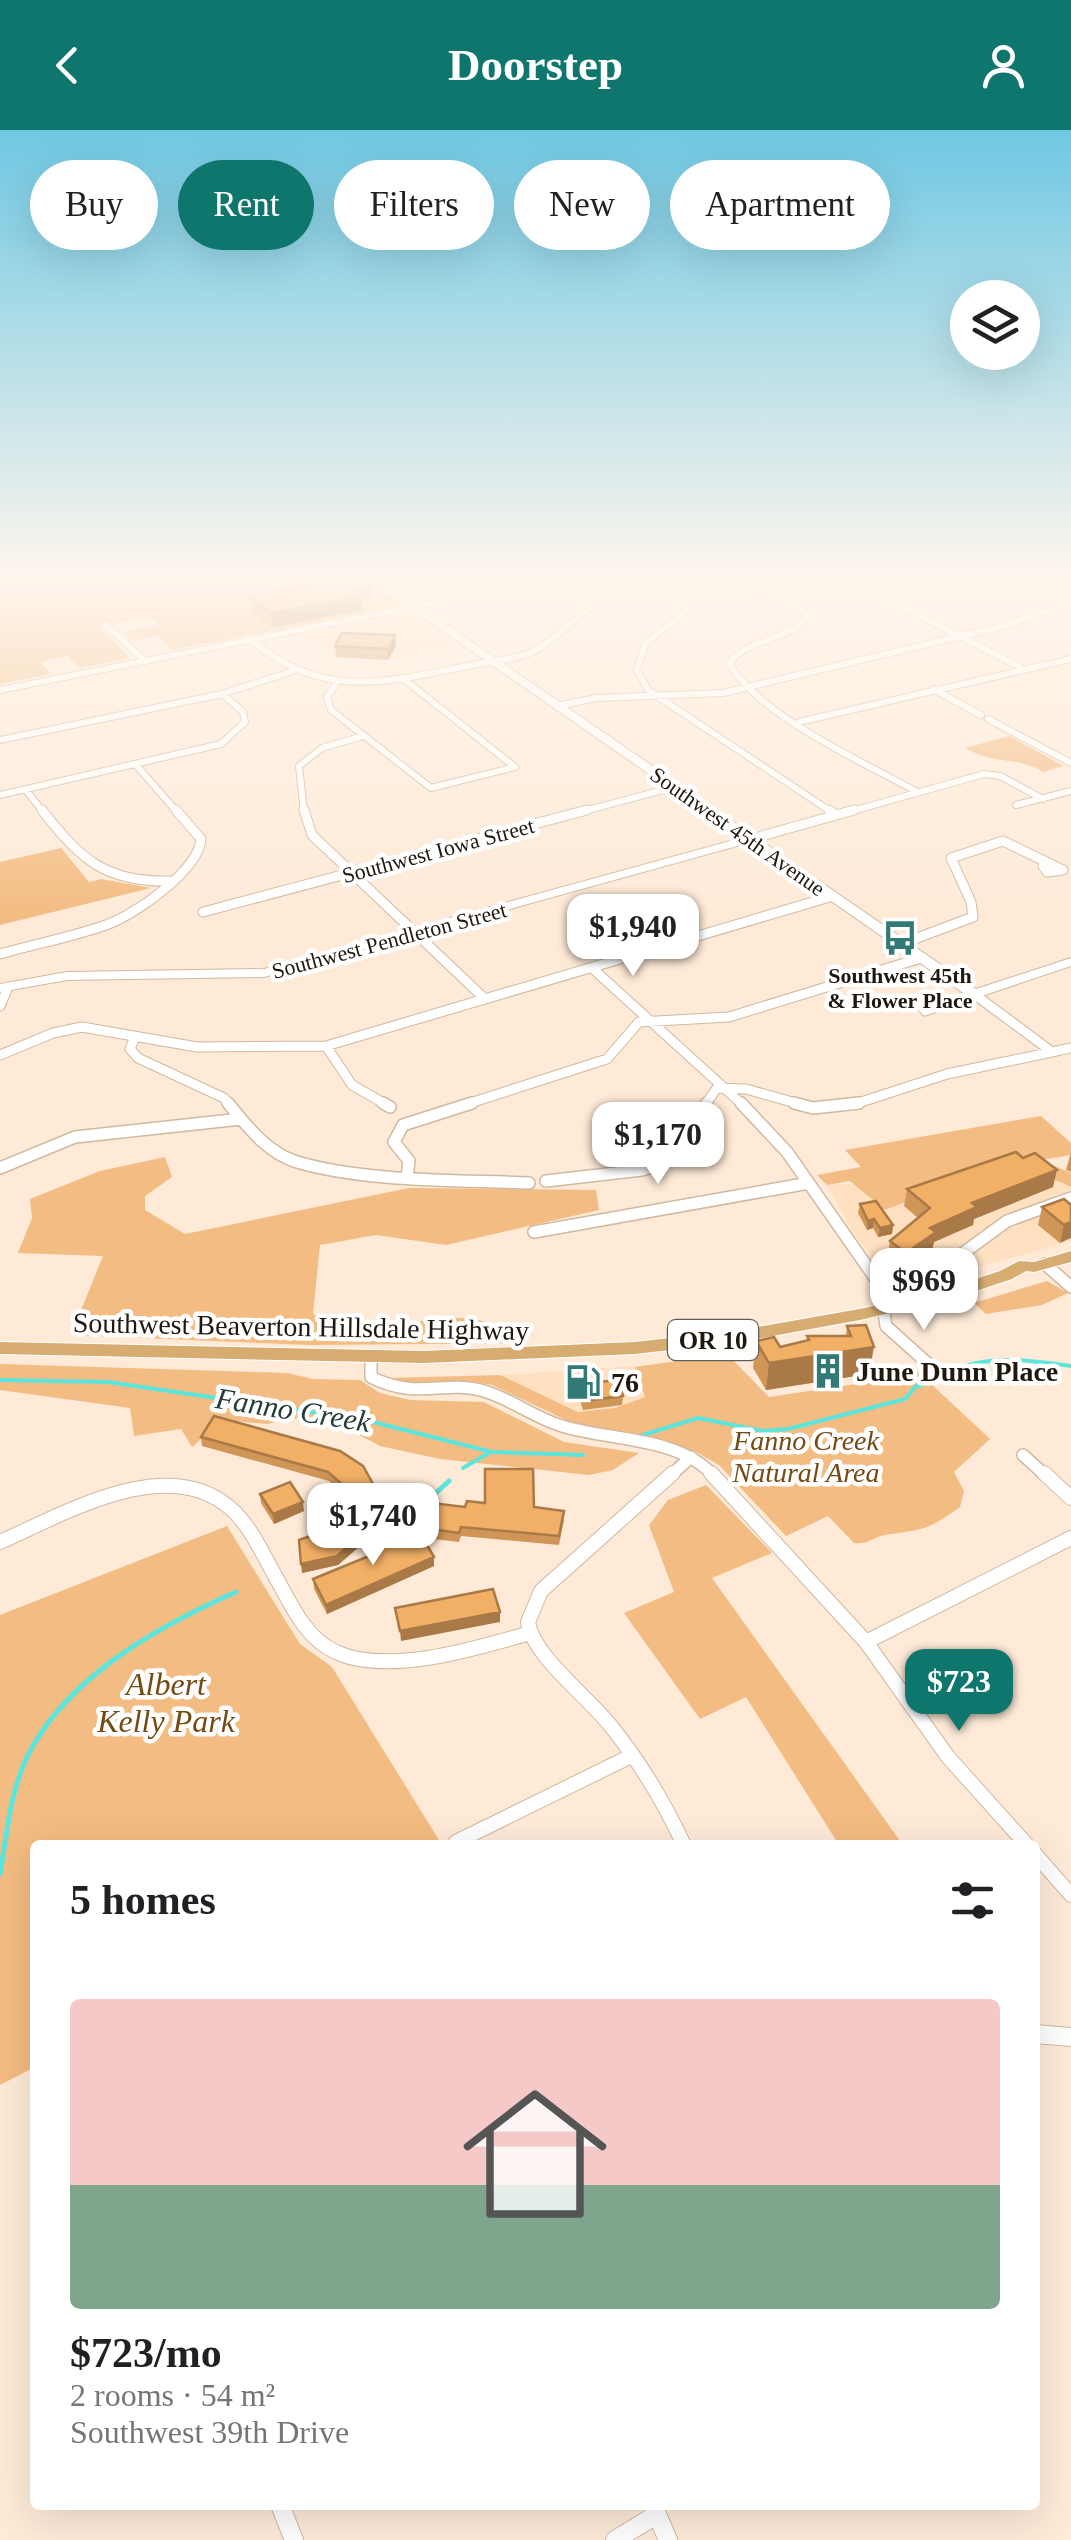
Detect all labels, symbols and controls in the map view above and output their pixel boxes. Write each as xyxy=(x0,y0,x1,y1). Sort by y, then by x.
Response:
icon: back xyxy=(40,38,95,93)
icon: person xyxy=(976,38,1031,93)
text: Doorstep xyxy=(448,40,623,90)
chip: Buy xyxy=(30,160,158,250)
chip: Rent xyxy=(178,160,314,250)
chip: Filters xyxy=(334,160,494,250)
chip: New xyxy=(514,160,650,250)
chip: Apartment xyxy=(670,160,890,250)
map controls xyxy=(950,280,1040,370)
button: layers xyxy=(950,280,1040,370)
street label: Southwest 45th Avenue xyxy=(646,762,830,901)
street label: Southwest Iowa Street xyxy=(339,813,537,888)
pin: $1,940 xyxy=(552,894,714,979)
street label: Southwest Pendleton Street xyxy=(269,897,509,984)
text: $1,940 xyxy=(589,908,677,944)
bus stop icon: Southwest 45th & Flower Place xyxy=(881,919,919,957)
place label: Southwest 45th & Flower Place xyxy=(828,963,973,1013)
pin: $1,170 xyxy=(577,1102,739,1187)
text: $1,170 xyxy=(614,1116,702,1152)
pin: $969 xyxy=(865,1248,983,1333)
text: $969 xyxy=(892,1262,956,1298)
street label: Southwest Beaverton Hillsdale Highway xyxy=(73,1307,529,1346)
road number: OR 10 xyxy=(668,1320,758,1360)
building icon: June Dunn Place xyxy=(809,1352,847,1390)
place label: June Dunn Place xyxy=(856,1356,1058,1387)
fuel station icon: 76 xyxy=(564,1363,602,1401)
place label: 76 xyxy=(611,1367,639,1398)
water label: Fanno Creek xyxy=(212,1381,374,1438)
park label: Fanno Creek Natural Area xyxy=(731,1425,880,1488)
pin: $1,740 xyxy=(292,1483,454,1568)
text: $1,740 xyxy=(329,1497,417,1533)
pin: $723 xyxy=(900,1649,1018,1734)
text: $723 xyxy=(927,1663,991,1699)
park label: Albert Kelly Park xyxy=(96,1666,236,1739)
icon: filters xyxy=(945,1873,1000,1928)
text: 5 homes xyxy=(70,1877,216,1923)
icon: home xyxy=(445,2064,625,2244)
text: $723/mo xyxy=(70,2330,222,2376)
text: 2 rooms · 54 m² xyxy=(70,2377,275,2413)
text: Southwest 39th Drive xyxy=(70,2414,349,2450)

